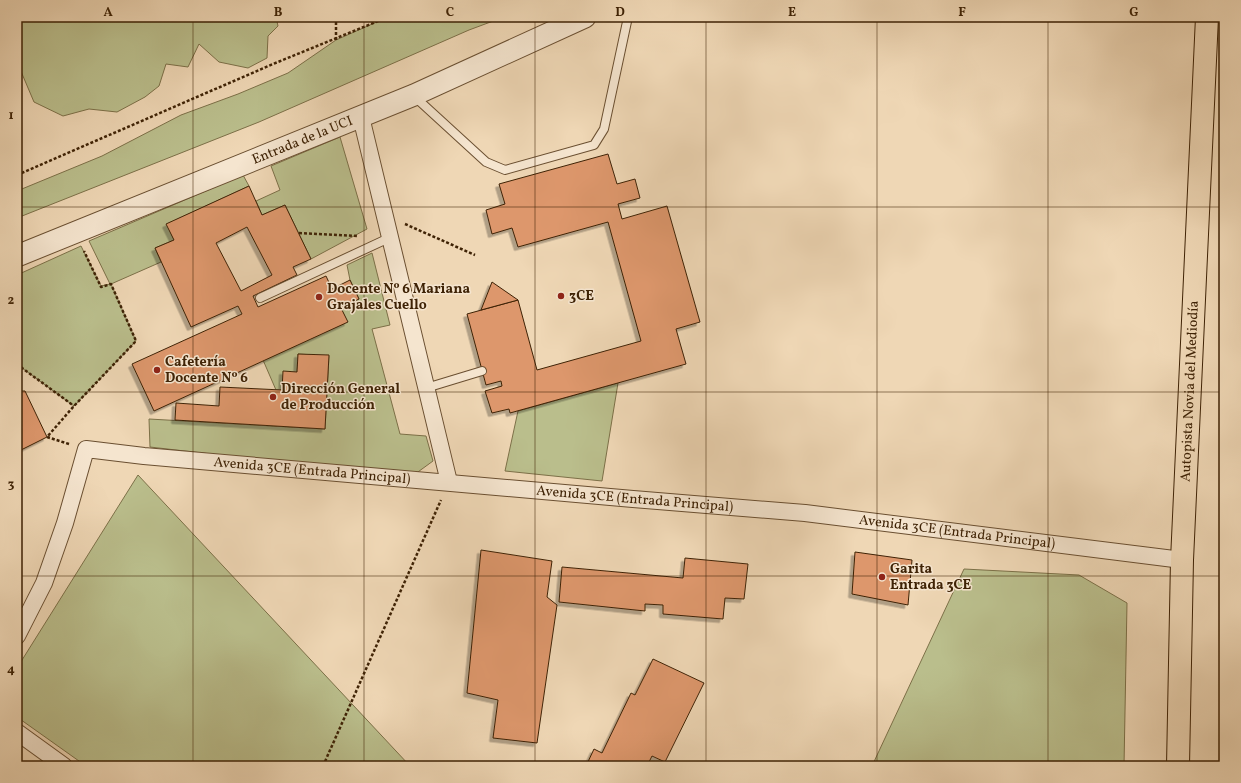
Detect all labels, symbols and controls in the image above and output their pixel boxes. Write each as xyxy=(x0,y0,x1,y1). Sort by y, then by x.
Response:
text: A xyxy=(103,4,113,22)
text: B xyxy=(274,4,283,22)
text: C xyxy=(446,4,454,22)
text: D xyxy=(615,4,625,22)
text: E xyxy=(788,4,796,22)
text: F xyxy=(958,4,966,22)
text: G xyxy=(1129,4,1139,22)
text: 1 xyxy=(8,107,14,125)
street label: Entrada de la UCI xyxy=(249,111,356,169)
place label: Docente Nº 6 Mariana Grajales Cuello xyxy=(327,280,470,315)
place label: 3CE xyxy=(569,287,594,306)
marker: 3CE xyxy=(556,291,566,301)
text: 2 xyxy=(8,292,15,310)
marker: Docente Nº 6 Mariana Grajales Cuello xyxy=(314,292,324,302)
street label: Autopista Novia del Mediodía xyxy=(1176,300,1203,482)
place label: Cafetería Docente Nº 6 xyxy=(165,353,248,388)
marker: Cafetería Docente Nº 6 xyxy=(152,365,162,375)
place label: Dirección General de Producción xyxy=(281,380,400,415)
marker: Dirección General de Producción xyxy=(268,392,278,402)
street label: Avenida 3CE (Entrada Principal) xyxy=(213,453,411,489)
text: 3 xyxy=(8,476,15,494)
street label: Avenida 3CE (Entrada Principal) xyxy=(536,481,734,517)
street label: Avenida 3CE (Entrada Principal) xyxy=(858,510,1056,554)
place label: Garita Entrada 3CE xyxy=(890,560,972,595)
marker: Garita Entrada 3CE xyxy=(877,572,887,582)
text: 4 xyxy=(7,661,15,679)

